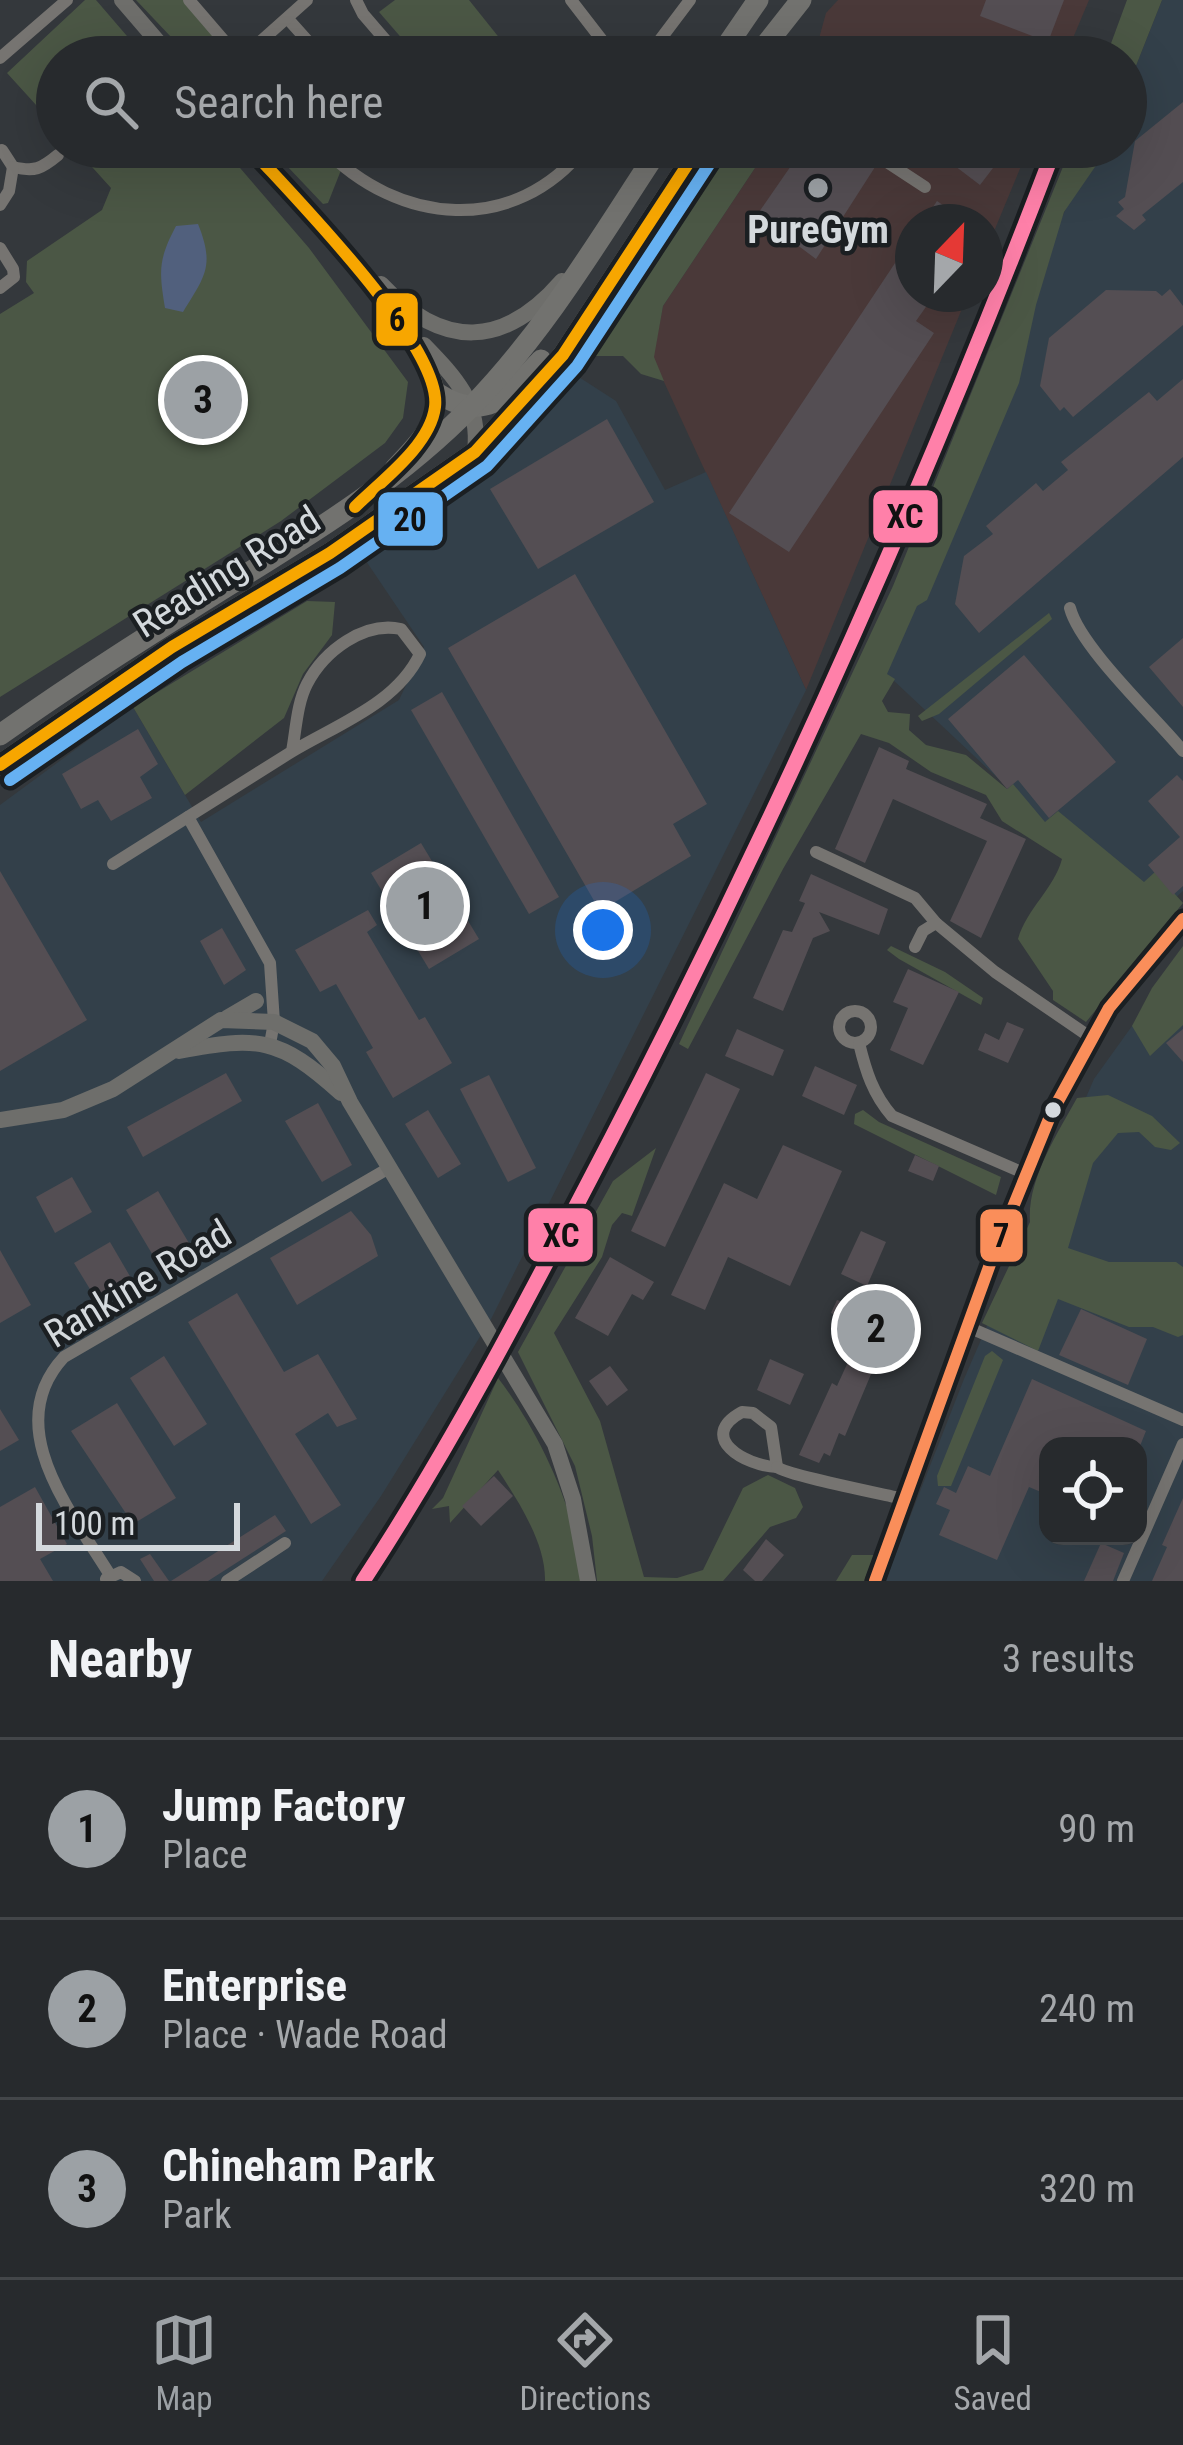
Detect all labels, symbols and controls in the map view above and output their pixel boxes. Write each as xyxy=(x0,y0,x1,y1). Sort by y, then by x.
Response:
search box xyxy=(36,36,1147,168)
icon: search xyxy=(78,69,144,135)
text: Search here xyxy=(174,76,383,129)
marker: PureGym xyxy=(805,175,831,201)
north arrow xyxy=(895,204,1003,312)
place label: PureGym xyxy=(747,207,889,253)
line badge: 6 xyxy=(374,291,420,348)
text: 6 xyxy=(389,300,405,339)
pin: 3 xyxy=(164,355,242,445)
line badge: XC xyxy=(871,488,940,545)
line badge: 20 xyxy=(376,490,445,548)
street label: Reading Road xyxy=(125,496,329,648)
text: XC xyxy=(887,497,923,536)
text: 20 xyxy=(393,500,427,539)
pin: 1 xyxy=(386,861,464,951)
your location xyxy=(573,900,633,960)
unlabelled marker xyxy=(1042,1099,1064,1121)
line badge: XC xyxy=(526,1206,595,1264)
line badge: 7 xyxy=(978,1207,1025,1264)
street label: Rankine Road xyxy=(36,1210,240,1358)
text: XC xyxy=(543,1216,579,1255)
text: 7 xyxy=(993,1216,1009,1255)
pin: 2 xyxy=(837,1284,915,1374)
map controls xyxy=(1039,1437,1147,1545)
button: locate xyxy=(1039,1437,1147,1545)
scale bar xyxy=(36,1497,240,1550)
text: 100 m xyxy=(54,1504,135,1543)
text: Nearby xyxy=(48,1630,192,1689)
text: 3 results xyxy=(1002,1636,1135,1682)
text: Jump Factory xyxy=(162,1779,406,1832)
text: 1 xyxy=(77,1806,97,1852)
text: 90 m xyxy=(1058,1806,1135,1852)
text: Place xyxy=(162,1832,248,1878)
text: Enterprise xyxy=(162,1959,347,2012)
text: 2 xyxy=(77,1986,97,2032)
text: 240 m xyxy=(1039,1986,1135,2032)
text: Place · Wade Road xyxy=(162,2012,448,2058)
text: Chineham Park xyxy=(162,2139,435,2192)
text: 3 xyxy=(77,2166,97,2212)
text: 320 m xyxy=(1039,2166,1135,2212)
text: Park xyxy=(162,2192,232,2238)
tab: Map xyxy=(151,2307,217,2418)
tab: Directions xyxy=(519,2307,651,2418)
tab: Saved xyxy=(953,2307,1032,2418)

